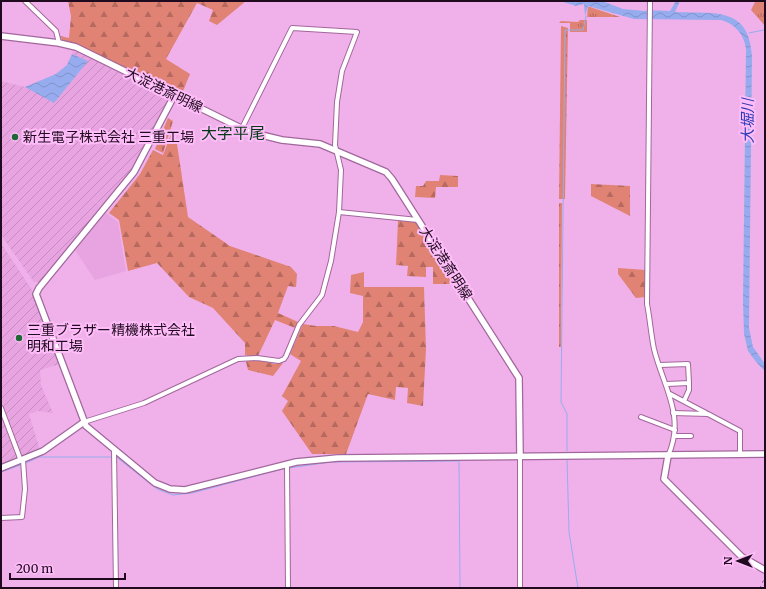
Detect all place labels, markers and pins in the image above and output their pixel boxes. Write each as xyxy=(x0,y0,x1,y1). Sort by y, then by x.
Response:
place label: 新生電子株式会社 三重工場 xyxy=(23,128,194,146)
marker: 新生電子株式会社 三重工場 xyxy=(10,132,20,142)
place label: 三重ブラザー精機株式会社 明和工場 xyxy=(27,321,195,355)
marker: 三重ブラザー精機株式会社 明和工場 xyxy=(14,333,24,343)

